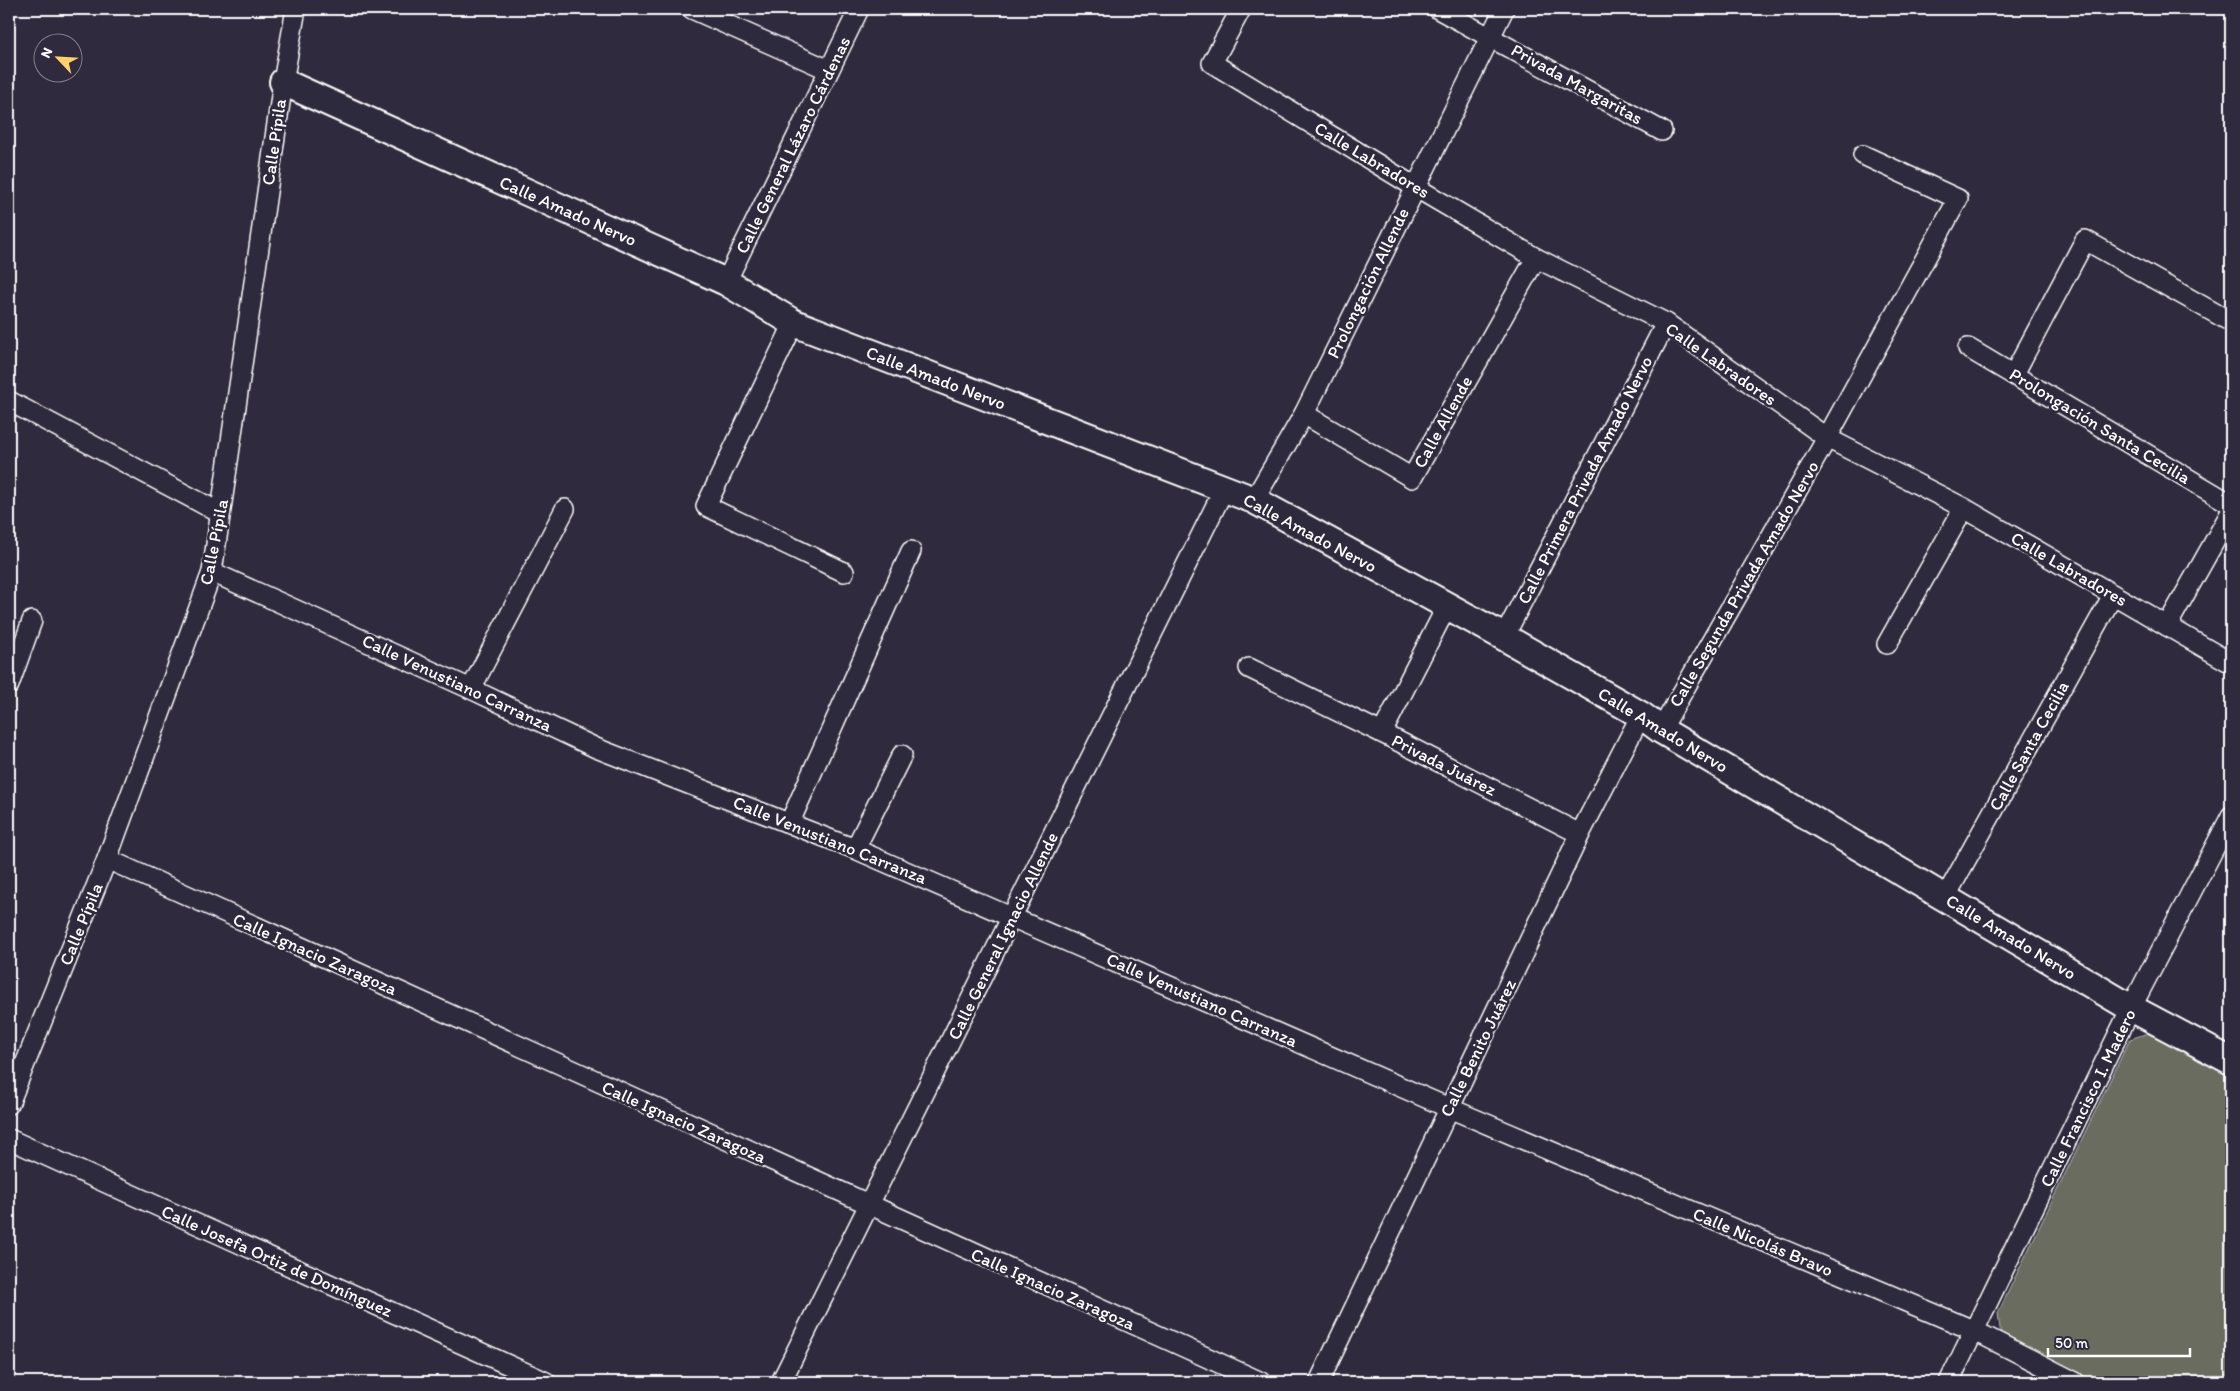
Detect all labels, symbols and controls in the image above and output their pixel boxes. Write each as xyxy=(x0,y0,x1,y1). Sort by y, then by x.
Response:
north arrow xyxy=(32,32,82,82)
street label: Calle General Lázaro Cárdenas xyxy=(731,33,855,257)
street label: Privada Margaritas xyxy=(1507,39,1647,129)
text: N xyxy=(37,45,56,61)
street label: Calle Pípila xyxy=(257,97,291,187)
street label: Calle Labradores xyxy=(1310,117,1434,203)
street label: Calle Amado Nervo xyxy=(496,171,640,251)
street label: Prolongación Allende xyxy=(1322,204,1414,362)
street label: Calle Labradores xyxy=(1661,318,1781,410)
street label: Calle Amado Nervo xyxy=(863,341,1009,415)
street label: Calle Primera Privada Amado Nervo xyxy=(1513,352,1657,608)
street label: Prolongación Santa Cecilia xyxy=(2005,363,2195,489)
street label: Calle Allende xyxy=(1409,372,1477,472)
street label: Calle Segunda Privada Amado Nervo xyxy=(1664,457,1824,711)
street label: Calle Amado Nervo xyxy=(1240,489,1380,577)
street label: Calle Pípila xyxy=(195,497,233,587)
street label: Calle Labradores xyxy=(2007,527,2131,611)
street label: Calle Venustiano Carranza xyxy=(359,629,556,737)
street label: Calle Santa Cecilia xyxy=(1984,677,2074,815)
street label: Calle Amado Nervo xyxy=(1594,682,1732,778)
street label: Privada Juárez xyxy=(1388,729,1500,801)
street label: Calle Venustiano Carranza xyxy=(730,791,931,889)
street label: Calle General Ignacio Allende xyxy=(943,828,1063,1044)
street label: Calle Pípila xyxy=(54,879,108,969)
street label: Calle Amado Nervo xyxy=(1942,889,2080,985)
street label: Calle Ignacio Zaragoza xyxy=(230,908,401,1000)
street label: Calle Venustiano Carranza xyxy=(1103,948,1302,1052)
street label: Calle Benito Juárez xyxy=(1435,975,1521,1120)
street label: Calle Francisco I. Madero xyxy=(2035,1005,2141,1191)
street label: Calle Ignacio Zaragoza xyxy=(599,1076,770,1168)
street label: Calle Josefa Ortiz de Domínguez xyxy=(158,1200,396,1322)
street label: Calle Nicolás Bravo xyxy=(1690,1203,1836,1281)
street label: Calle Ignacio Zaragoza xyxy=(968,1243,1139,1335)
scale bar xyxy=(2048,1326,2190,1358)
text: 50 m xyxy=(2055,1334,2088,1352)

